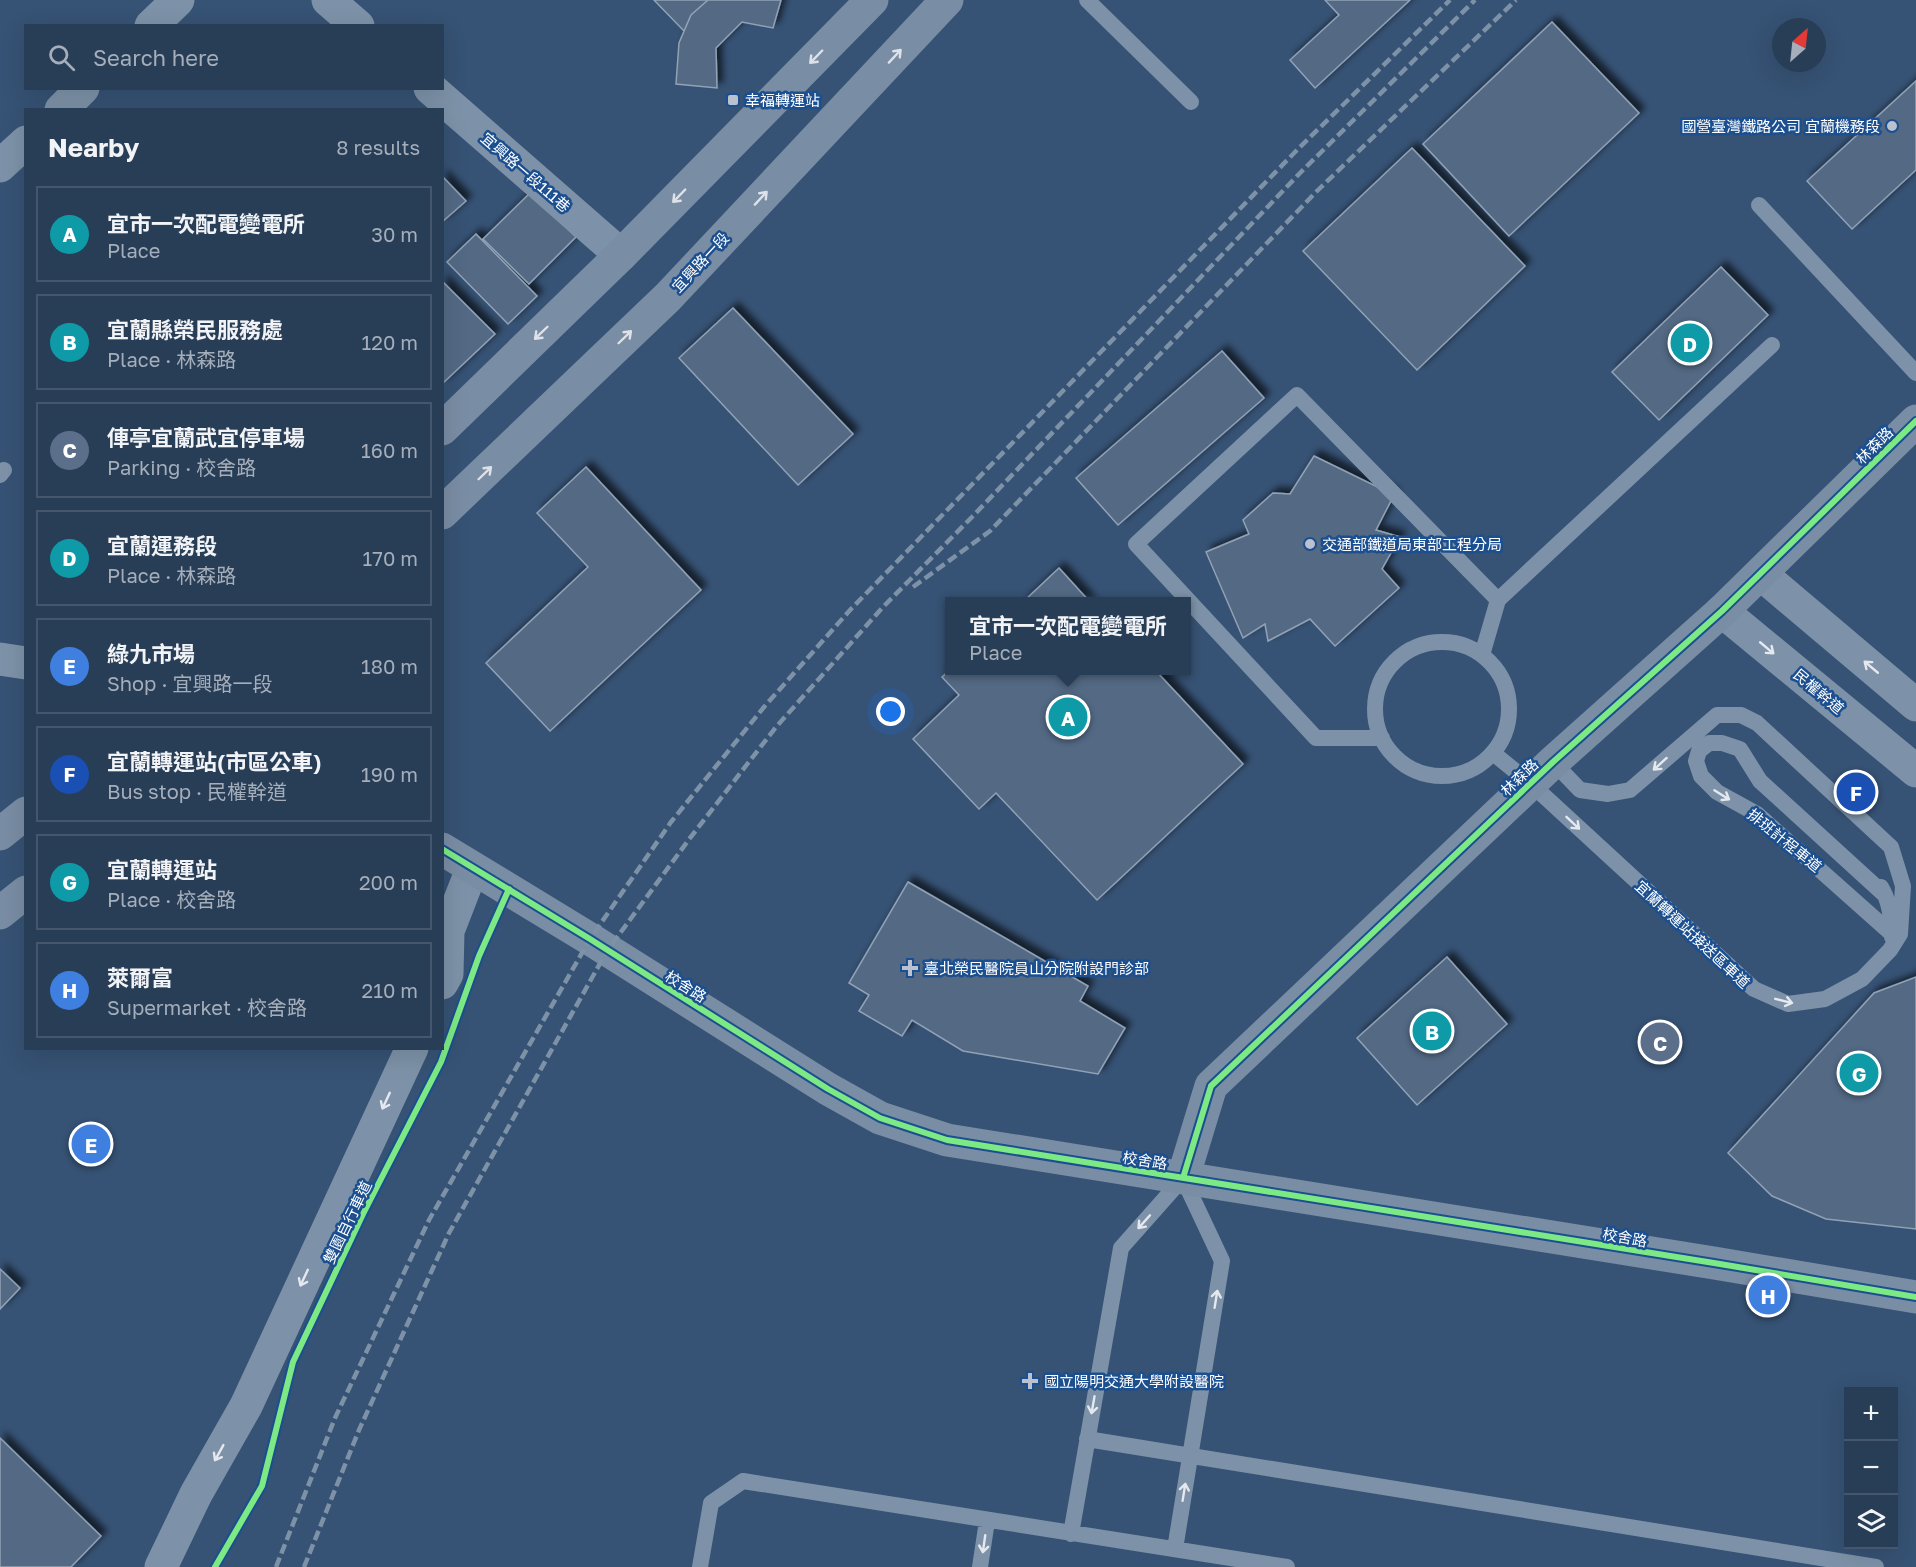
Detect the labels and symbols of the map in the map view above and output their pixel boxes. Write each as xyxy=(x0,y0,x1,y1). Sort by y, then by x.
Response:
north arrow xyxy=(1772,18,1826,72)
one-way arrow xyxy=(888,48,902,63)
one-way arrow xyxy=(809,49,823,64)
place label: 幸福轉運站 xyxy=(745,91,820,109)
marker: 幸福轉運站 xyxy=(726,93,740,107)
place label: 國營臺灣鐵路公司 宜蘭機務段 xyxy=(1681,117,1880,135)
marker: 國營臺灣鐵路公司 宜蘭機務段 xyxy=(1885,119,1899,133)
street label: 宜興路一段111巷 xyxy=(478,129,574,215)
one-way arrow xyxy=(672,188,687,203)
one-way arrow xyxy=(754,190,768,205)
street label: 宜興路一段 xyxy=(668,228,732,296)
pin: D xyxy=(1670,320,1710,366)
one-way arrow xyxy=(533,326,548,341)
one-way arrow xyxy=(618,330,633,345)
street label: 林森路 xyxy=(1852,423,1896,467)
one-way arrow xyxy=(477,465,492,480)
place label: 交通部鐵道局東部工程分局 xyxy=(1322,535,1502,553)
marker: 交通部鐵道局東部工程分局 xyxy=(1303,537,1317,551)
one-way arrow xyxy=(1759,642,1775,655)
one-way arrow xyxy=(1864,660,1879,674)
street label: 民權幹道 xyxy=(1790,665,1848,717)
pin: A xyxy=(1048,694,1088,740)
your location xyxy=(876,697,905,726)
street label: 林森路 xyxy=(1497,755,1541,799)
one-way arrow xyxy=(1652,757,1667,771)
pin: F xyxy=(1836,770,1876,814)
one-way arrow xyxy=(1714,788,1731,801)
street label: 排班計程車道 xyxy=(1744,805,1826,875)
one-way arrow xyxy=(1565,816,1580,830)
street label: 宜蘭轉運站接送區車道 xyxy=(1632,876,1754,992)
marker: 臺北榮民醫院員山分院附設門診部 xyxy=(901,959,919,977)
place label: 臺北榮民醫院員山分院附設門診部 xyxy=(924,959,1149,977)
street label: 校舍路 xyxy=(662,966,710,1006)
one-way arrow xyxy=(1774,996,1794,1007)
pin: B xyxy=(1412,1008,1452,1054)
pin: C xyxy=(1640,1020,1680,1064)
pin: G xyxy=(1840,1050,1878,1096)
one-way arrow xyxy=(380,1092,392,1110)
pin: E xyxy=(72,1122,110,1166)
street label: 校舍路 xyxy=(1121,1148,1169,1172)
street label: 雙園自行車道 xyxy=(319,1178,375,1266)
one-way arrow xyxy=(1137,1214,1151,1229)
street label: 校舍路 xyxy=(1601,1224,1649,1250)
one-way arrow xyxy=(298,1269,309,1287)
pin: H xyxy=(1748,1272,1788,1318)
one-way arrow xyxy=(1210,1290,1221,1310)
marker: 國立陽明交通大學附設醫院 xyxy=(1021,1372,1039,1390)
place label: 國立陽明交通大學附設醫院 xyxy=(1044,1372,1224,1390)
one-way arrow xyxy=(1087,1395,1098,1415)
one-way arrow xyxy=(213,1444,225,1461)
one-way arrow xyxy=(1179,1482,1190,1502)
one-way arrow xyxy=(978,1534,989,1553)

